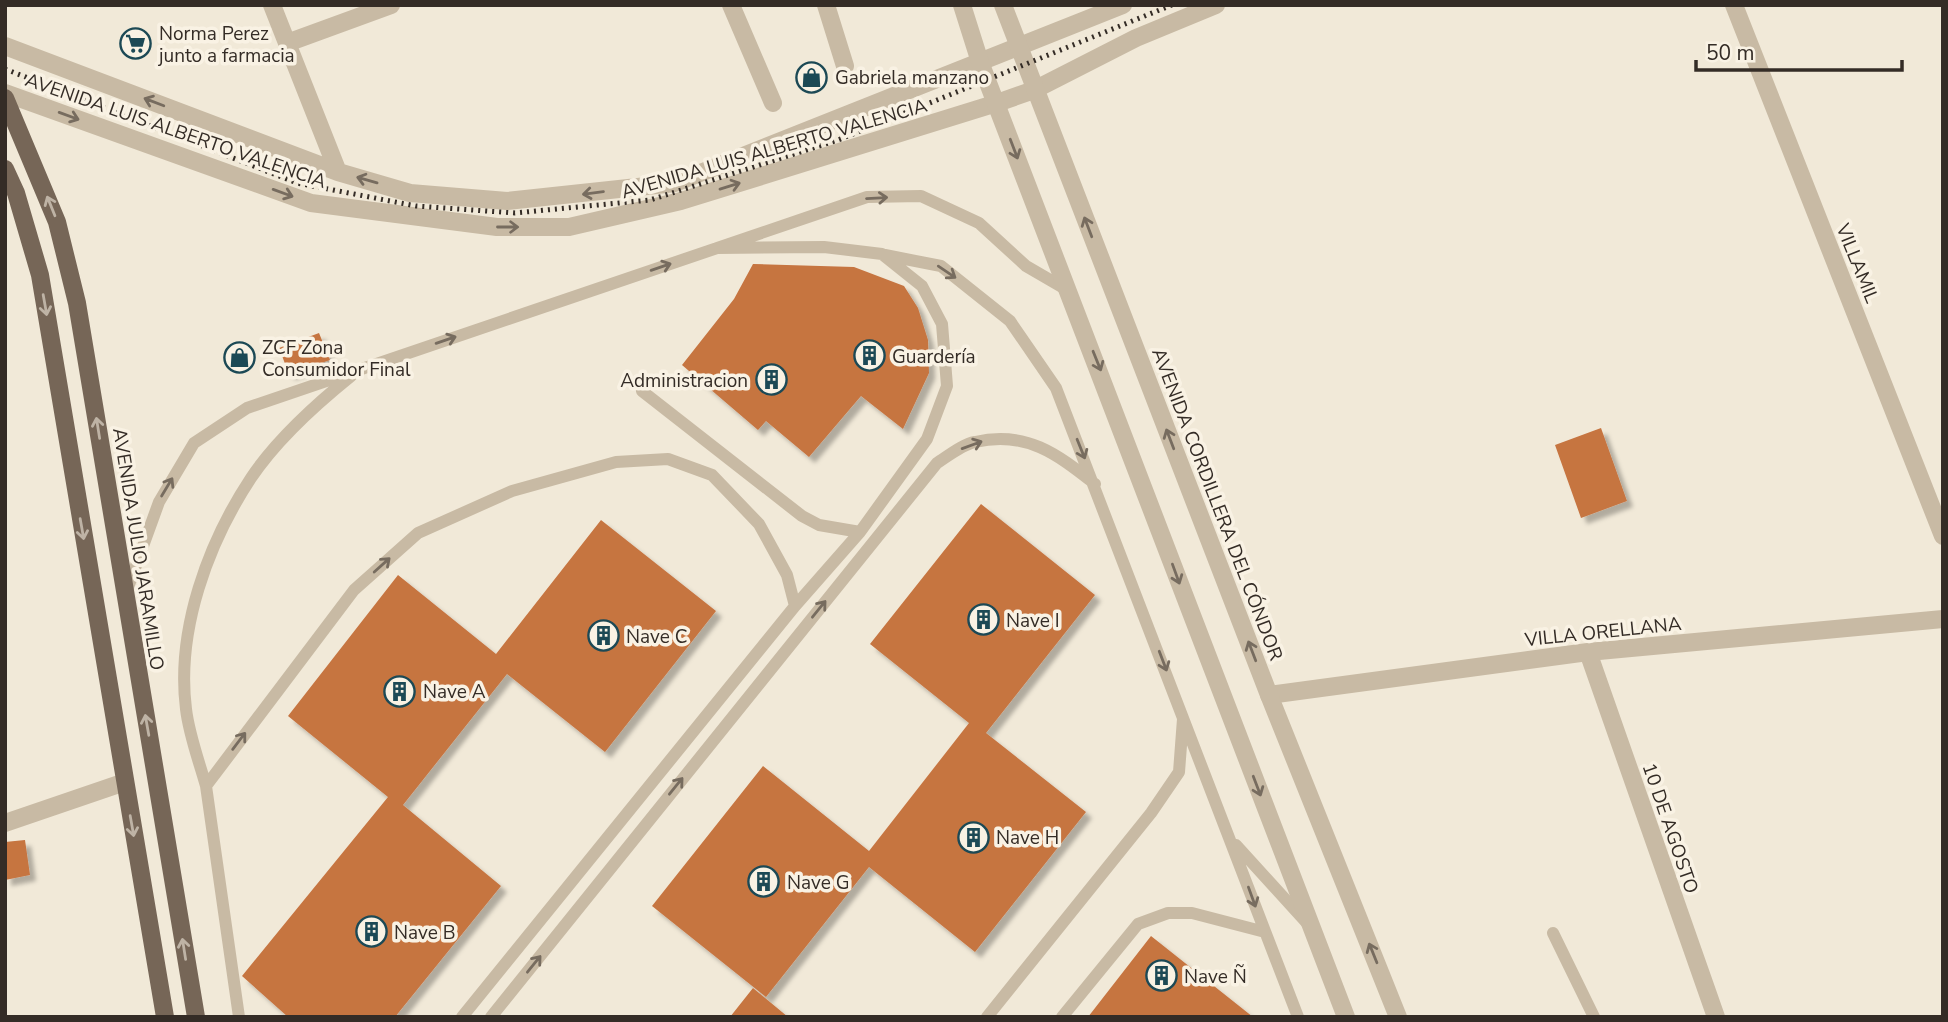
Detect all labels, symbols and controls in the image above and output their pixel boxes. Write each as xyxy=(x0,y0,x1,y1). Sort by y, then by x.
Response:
place label: Norma Perez junto a farmacia xyxy=(157,21,295,69)
supermarket icon: Norma Perez junto a farmacia xyxy=(119,27,153,61)
scale bar xyxy=(1696,28,1902,72)
text: 50 m xyxy=(1706,39,1755,67)
shop icon: Gabriela manzano xyxy=(795,60,829,94)
place label: Gabriela manzano xyxy=(835,65,989,91)
street label: AVENIDA LUIS ALBERTO VALENCIA xyxy=(22,67,330,195)
street label: AVENIDA LUIS ALBERTO VALENCIA xyxy=(618,93,930,205)
one-way arrow xyxy=(143,95,165,107)
one-way arrow xyxy=(58,111,80,123)
one-way arrow xyxy=(1009,137,1022,159)
one-way arrow xyxy=(357,173,379,186)
one-way arrow xyxy=(719,179,741,192)
one-way arrow xyxy=(582,187,604,200)
one-way arrow xyxy=(272,188,294,201)
one-way arrow xyxy=(865,191,888,204)
one-way arrow xyxy=(43,196,56,217)
one-way arrow xyxy=(1080,216,1093,238)
street label: VILLAMIL xyxy=(1829,219,1885,308)
one-way arrow xyxy=(496,220,519,234)
one-way arrow xyxy=(650,260,672,272)
one-way arrow xyxy=(937,264,956,279)
one-way arrow xyxy=(39,293,52,316)
one-way arrow xyxy=(434,333,456,345)
place label: ZCF Zona Consumidor Final xyxy=(262,335,411,383)
building icon: Guardería xyxy=(852,339,886,373)
shop icon: ZCF Zona Consumidor Final xyxy=(222,341,256,375)
place label: Guardería xyxy=(892,344,976,370)
street label: AVENIDA CORDILLERA DEL CÓNDOR xyxy=(1145,344,1289,665)
one-way arrow xyxy=(1091,349,1104,371)
building icon: Administracion xyxy=(754,363,788,397)
place label: Administracion xyxy=(620,368,748,394)
one-way arrow xyxy=(91,417,104,440)
street label: AVENIDA JULIO JARAMILLO xyxy=(106,426,170,672)
one-way arrow xyxy=(1163,429,1175,450)
one-way arrow xyxy=(1075,437,1088,459)
one-way arrow xyxy=(961,438,982,450)
one-way arrow xyxy=(161,478,175,498)
one-way arrow xyxy=(76,517,89,540)
one-way arrow xyxy=(373,557,391,573)
one-way arrow xyxy=(1171,562,1184,584)
one-way arrow xyxy=(811,601,827,619)
building icon: Nave I xyxy=(966,603,1000,637)
place label: Nave I xyxy=(1006,608,1060,634)
street label: VILLA ORELLANA xyxy=(1523,611,1683,653)
building icon: Nave C xyxy=(586,619,620,653)
place label: Nave C xyxy=(626,624,687,650)
one-way arrow xyxy=(1245,641,1258,662)
one-way arrow xyxy=(1157,649,1170,671)
building icon: Nave A xyxy=(383,674,417,708)
place label: Nave A xyxy=(423,679,486,705)
one-way arrow xyxy=(140,714,153,737)
one-way arrow xyxy=(232,733,247,751)
street label: 10 DE AGOSTO xyxy=(1636,760,1705,897)
one-way arrow xyxy=(1251,775,1264,797)
one-way arrow xyxy=(669,778,684,796)
one-way arrow xyxy=(126,814,139,837)
building icon: Nave H xyxy=(956,820,990,854)
place label: Nave H xyxy=(996,825,1059,851)
building icon: Nave G xyxy=(747,865,781,899)
place label: Nave G xyxy=(787,870,849,896)
one-way arrow xyxy=(1246,885,1259,907)
building icon: Nave B xyxy=(354,915,388,949)
place label: Nave B xyxy=(394,920,456,946)
one-way arrow xyxy=(177,939,190,961)
one-way arrow xyxy=(1365,943,1378,965)
one-way arrow xyxy=(526,955,541,973)
building icon: Nave Ñ xyxy=(1144,959,1178,993)
place label: Nave Ñ xyxy=(1184,964,1247,990)

